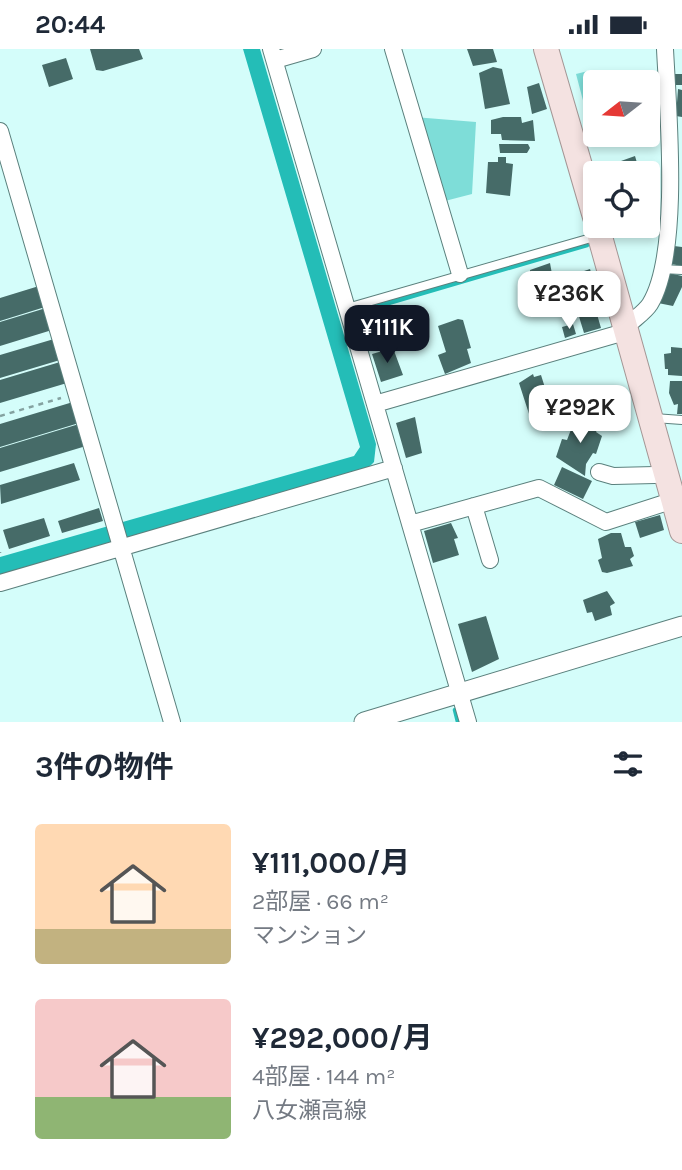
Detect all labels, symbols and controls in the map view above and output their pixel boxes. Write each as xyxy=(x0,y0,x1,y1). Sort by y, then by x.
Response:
text: 20:44 xyxy=(35,9,105,40)
north arrow xyxy=(583,70,660,147)
map controls xyxy=(583,70,660,238)
button: locate xyxy=(583,161,660,238)
pin: ¥236K xyxy=(520,271,618,331)
text: ¥236K xyxy=(534,280,604,307)
pin: ¥111K xyxy=(338,305,436,365)
text: ¥111K xyxy=(360,314,414,341)
pin: ¥292K xyxy=(531,385,629,445)
text: ¥292K xyxy=(545,394,615,421)
icon: filters xyxy=(609,745,647,783)
text: 3件の物件 xyxy=(35,749,174,785)
text: ¥111,000/月 xyxy=(252,845,410,881)
icon: home xyxy=(91,852,175,936)
text: 2部屋 · 66 m² xyxy=(252,888,389,915)
text: マンション xyxy=(252,922,367,949)
text: ¥292,000/月 xyxy=(252,1020,433,1056)
icon: home xyxy=(91,1027,175,1111)
text: 4部屋 · 144 m² xyxy=(252,1063,395,1090)
text: 八女瀬高線 xyxy=(252,1097,367,1124)

